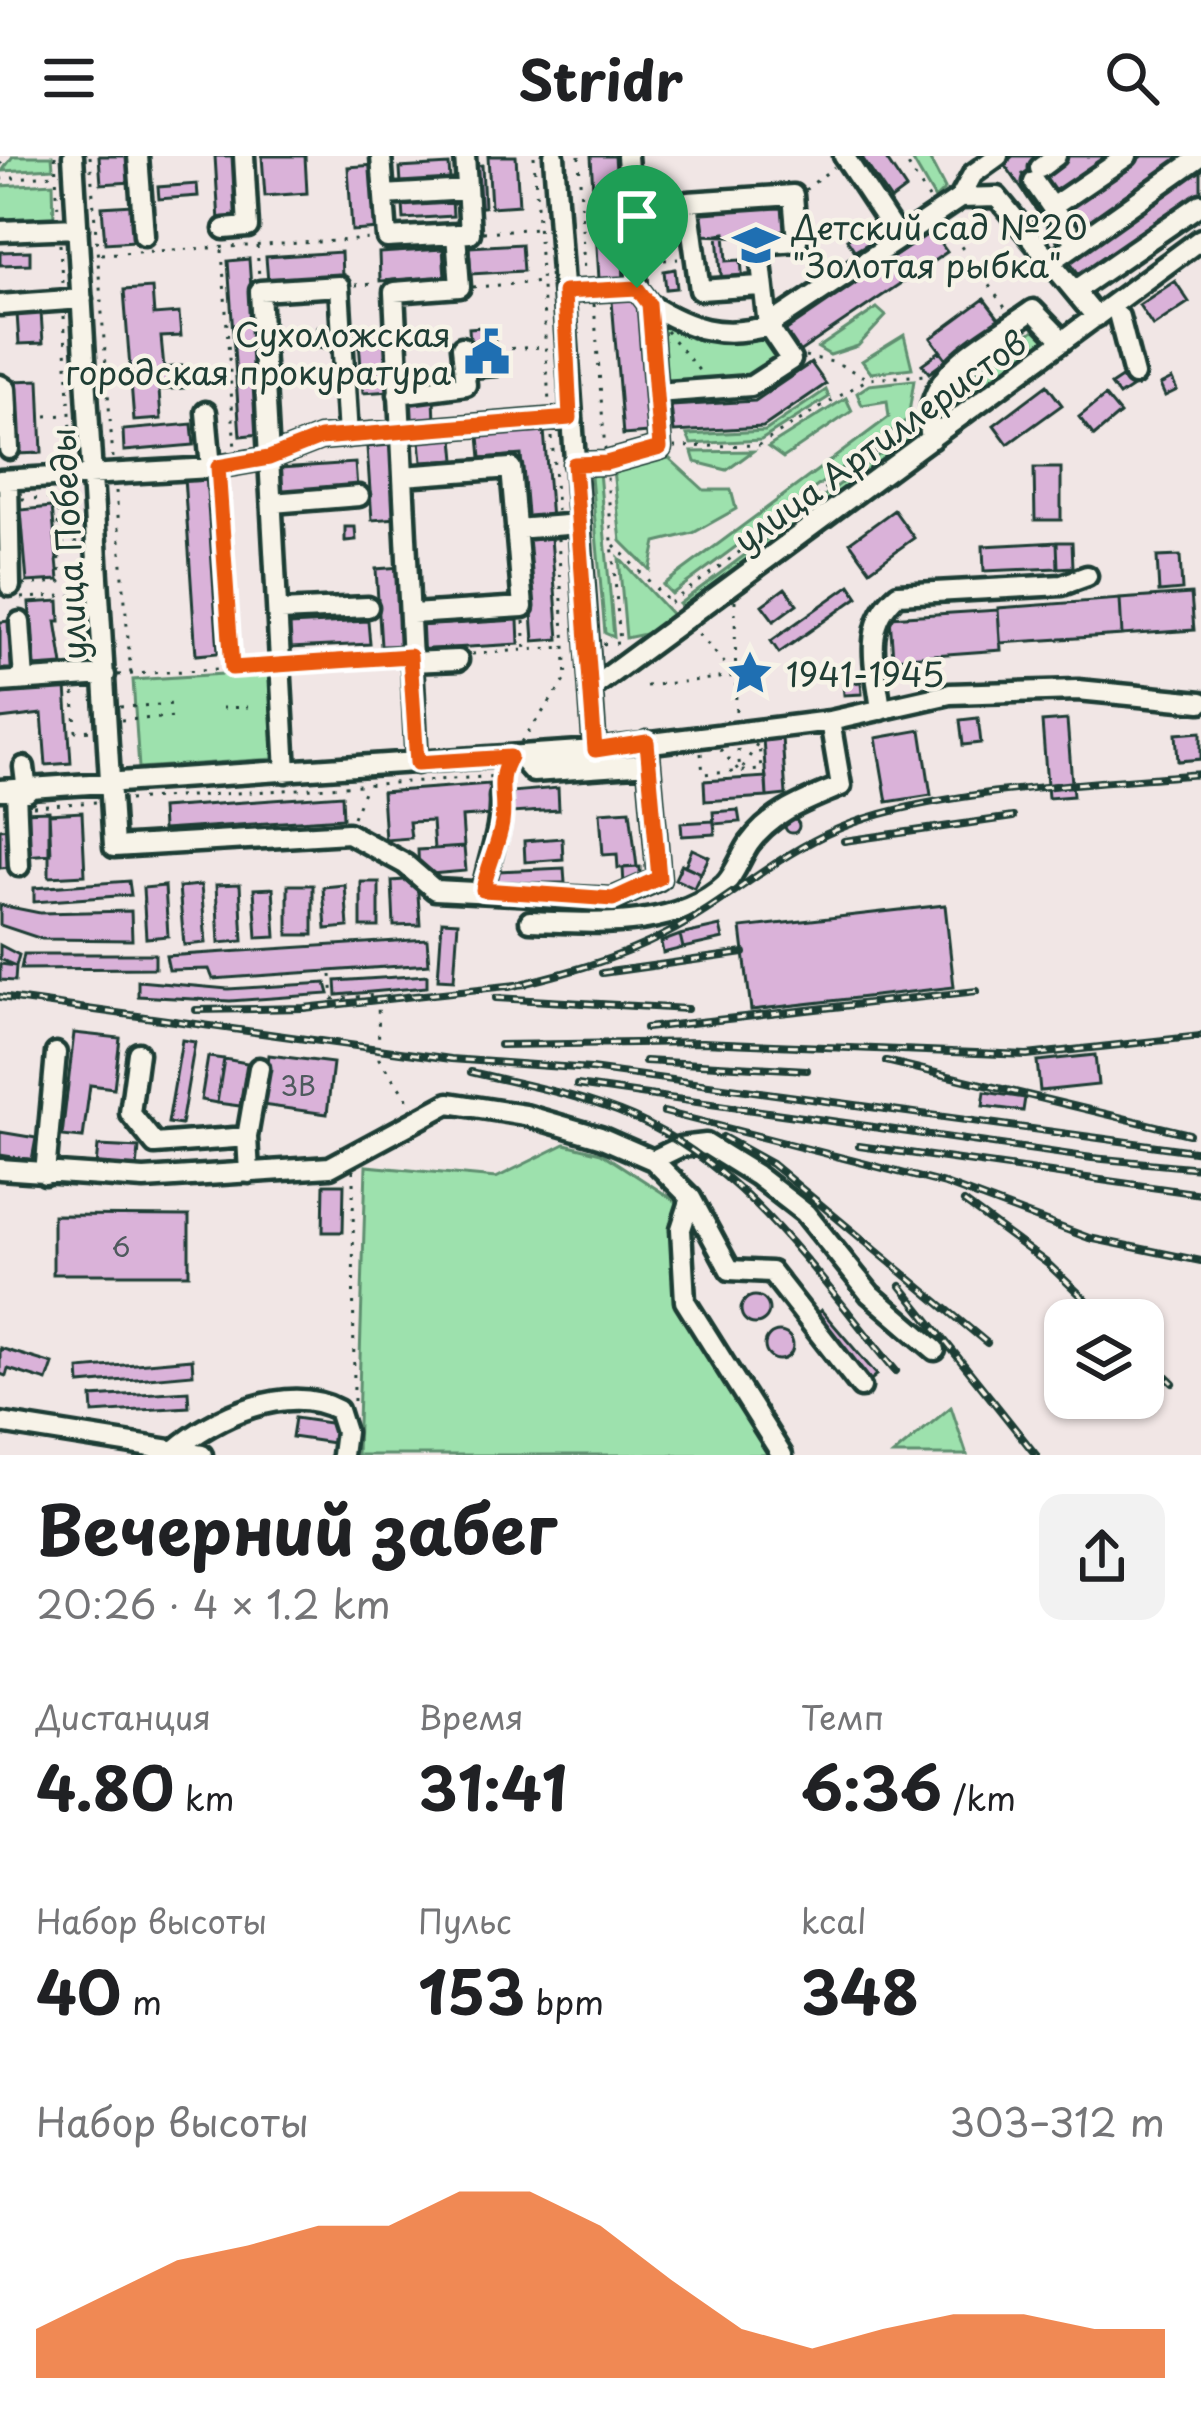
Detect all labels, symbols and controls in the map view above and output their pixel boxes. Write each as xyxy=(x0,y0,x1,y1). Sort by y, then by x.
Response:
text: Stridr xyxy=(518,38,683,119)
icon: menu xyxy=(36,45,102,111)
icon: search xyxy=(1099,45,1165,111)
pin xyxy=(586,165,688,288)
icon: arrive xyxy=(604,183,670,249)
place label: Детский сад №20 "Золотая рыбка" xyxy=(791,201,1088,289)
school or university icon: Детский сад №20 "Золотая рыбка" xyxy=(731,220,781,270)
place label: Сухоложская городская прокуратура xyxy=(65,308,451,396)
street label: улица Артиллеристов xyxy=(722,317,1036,563)
public building icon: Сухоложская городская прокуратура xyxy=(462,327,512,377)
street label: улица Победы xyxy=(36,426,98,662)
place icon: 1941-1945 xyxy=(725,648,775,698)
place label: 1941-1945 xyxy=(786,648,944,698)
house number: 3В xyxy=(280,1064,316,1105)
house number: 6 xyxy=(112,1225,130,1266)
map controls xyxy=(1044,1299,1164,1419)
button: layers xyxy=(1044,1299,1164,1419)
text: Вечерний забег xyxy=(36,1478,557,1577)
button: share xyxy=(1039,1494,1165,1620)
text: 20:26 · 4 × 1.2 km xyxy=(36,1573,391,1632)
text: Дистанция xyxy=(36,1691,211,1741)
text: Время xyxy=(418,1691,524,1741)
text: Темп xyxy=(801,1691,884,1741)
text: 4.80 xyxy=(36,1741,174,1831)
text: 31:41 xyxy=(418,1741,568,1831)
text: 6:36 xyxy=(801,1741,942,1831)
text: km xyxy=(174,1772,234,1822)
text: /km xyxy=(942,1772,1016,1822)
text: Набор высоты xyxy=(36,1895,267,1945)
text: Пульс xyxy=(418,1895,512,1945)
text: kcal xyxy=(801,1895,867,1945)
text: 40 xyxy=(36,1945,121,2035)
text: 153 xyxy=(418,1945,525,2035)
text: 348 xyxy=(801,1945,919,2035)
text: m xyxy=(121,1976,162,2026)
text: bpm xyxy=(525,1976,604,2026)
text: Набор высоты xyxy=(36,2091,309,2150)
text: 303–312 m xyxy=(949,2091,1165,2150)

